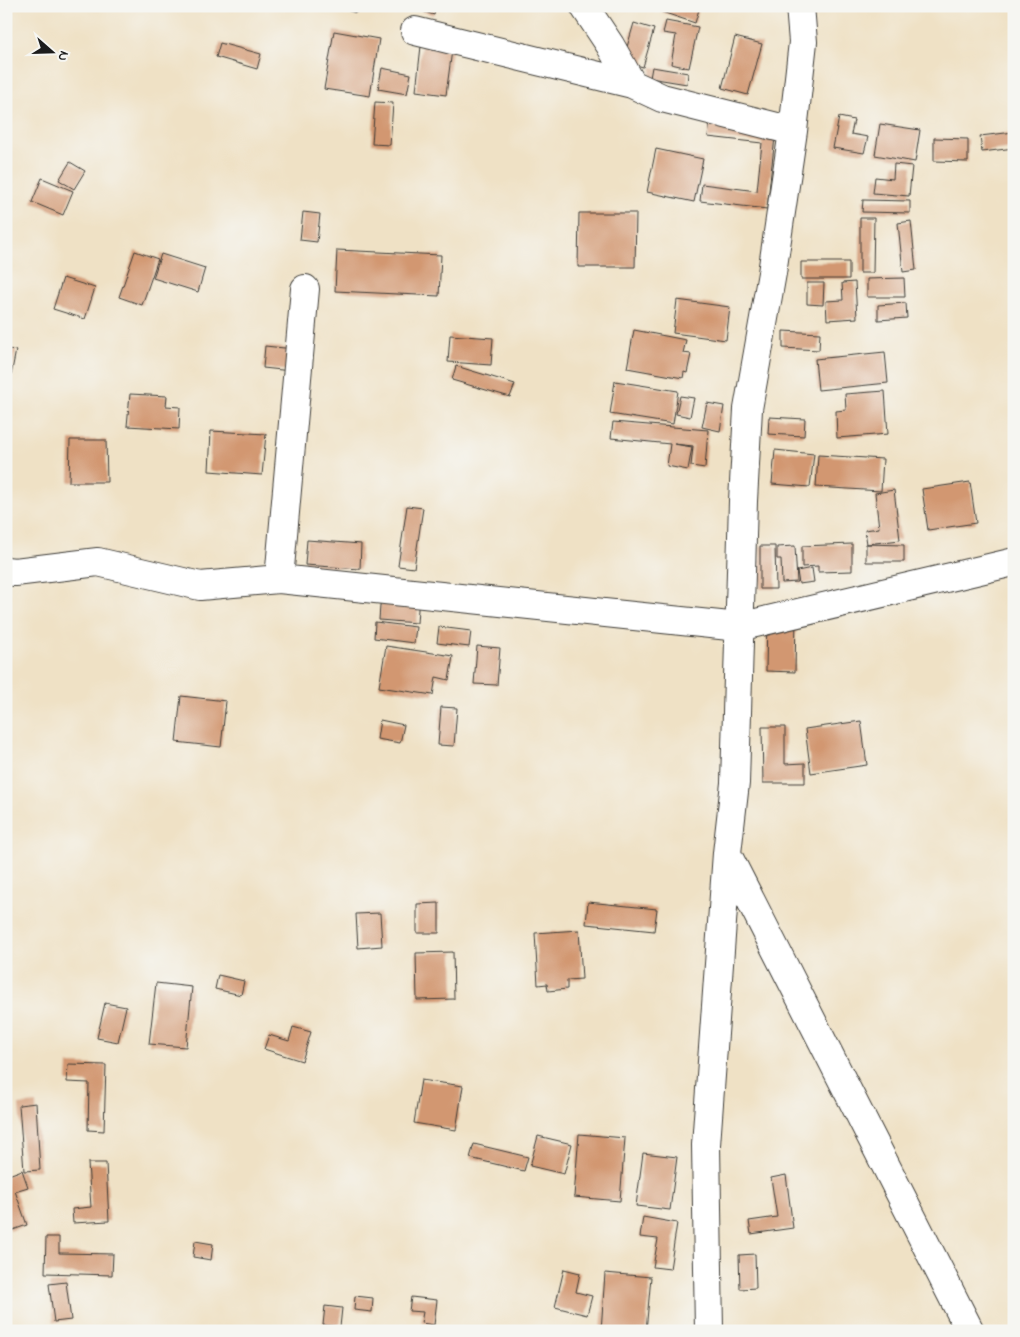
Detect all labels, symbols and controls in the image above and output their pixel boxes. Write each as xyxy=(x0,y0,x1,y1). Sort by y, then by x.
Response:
north arrow xyxy=(28,28,78,78)
text: N xyxy=(51,48,74,64)

